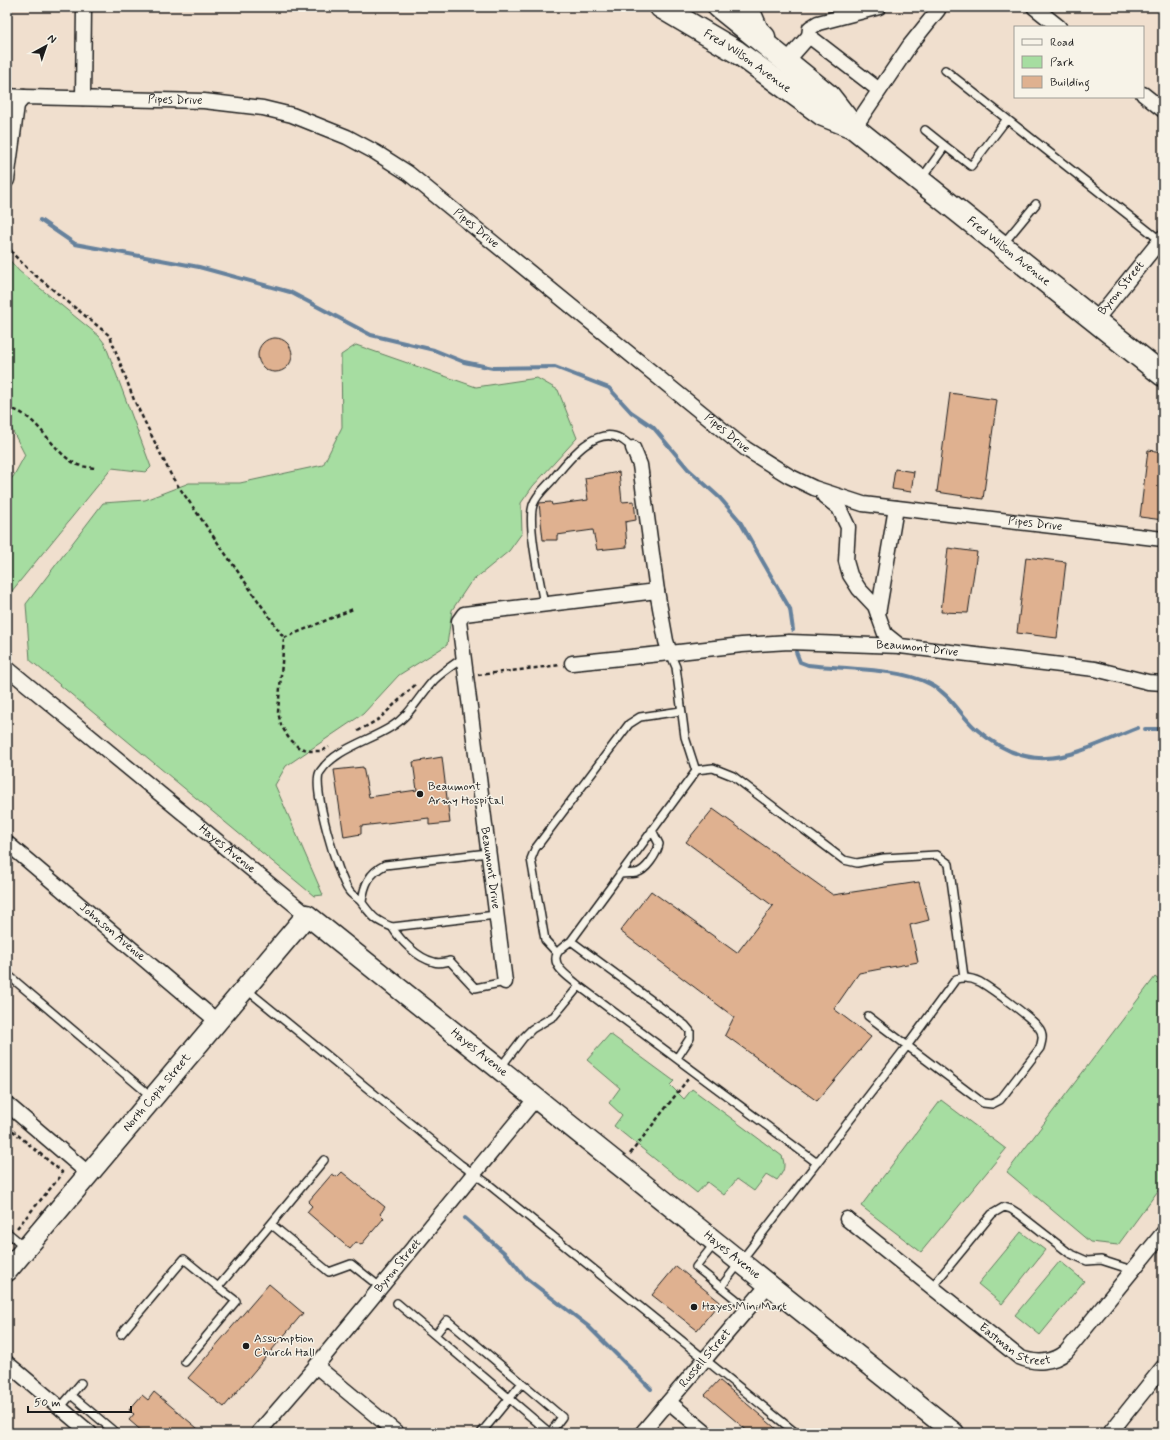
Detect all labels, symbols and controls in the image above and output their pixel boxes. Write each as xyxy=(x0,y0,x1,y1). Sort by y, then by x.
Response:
north arrow xyxy=(26,26,66,66)
street label: Fred Wilson Avenue xyxy=(701,26,794,97)
legend xyxy=(1014,26,1144,98)
text: N xyxy=(44,31,59,47)
text: Road xyxy=(1050,35,1074,51)
text: Park xyxy=(1050,55,1074,71)
text: Building xyxy=(1050,75,1090,92)
street label: Pipes Drive xyxy=(148,92,203,109)
street label: Pipes Drive xyxy=(450,205,502,252)
street label: Fred Wilson Avenue xyxy=(963,213,1054,290)
street label: Byron Street xyxy=(1095,258,1148,319)
street label: Pipes Drive xyxy=(701,410,753,457)
street label: Pipes Drive xyxy=(1007,513,1063,535)
street label: Beaumont Drive xyxy=(876,637,959,661)
place label: Beaumont Army Hospital xyxy=(428,779,504,809)
marker: Beaumont Army Hospital xyxy=(415,789,425,799)
street label: Hayes Avenue xyxy=(195,821,259,878)
street label: Beaumont Drive xyxy=(476,826,504,910)
street label: Johnson Avenue xyxy=(76,900,149,965)
street label: Hayes Avenue xyxy=(447,1025,511,1081)
street label: North Copia Street xyxy=(120,1050,195,1135)
street label: Hayes Avenue xyxy=(700,1227,764,1283)
street label: Byron Street xyxy=(371,1235,425,1296)
place label: Hayes Mini Mart xyxy=(702,1299,787,1315)
marker: Hayes Mini Mart xyxy=(689,1302,699,1312)
street label: Eastman Street xyxy=(975,1320,1053,1370)
street label: Russell Street xyxy=(676,1325,735,1391)
place label: Assumption Church Hall xyxy=(254,1331,315,1361)
marker: Assumption Church Hall xyxy=(241,1341,251,1351)
scale bar xyxy=(28,1388,131,1414)
text: 50 m xyxy=(34,1395,61,1411)

